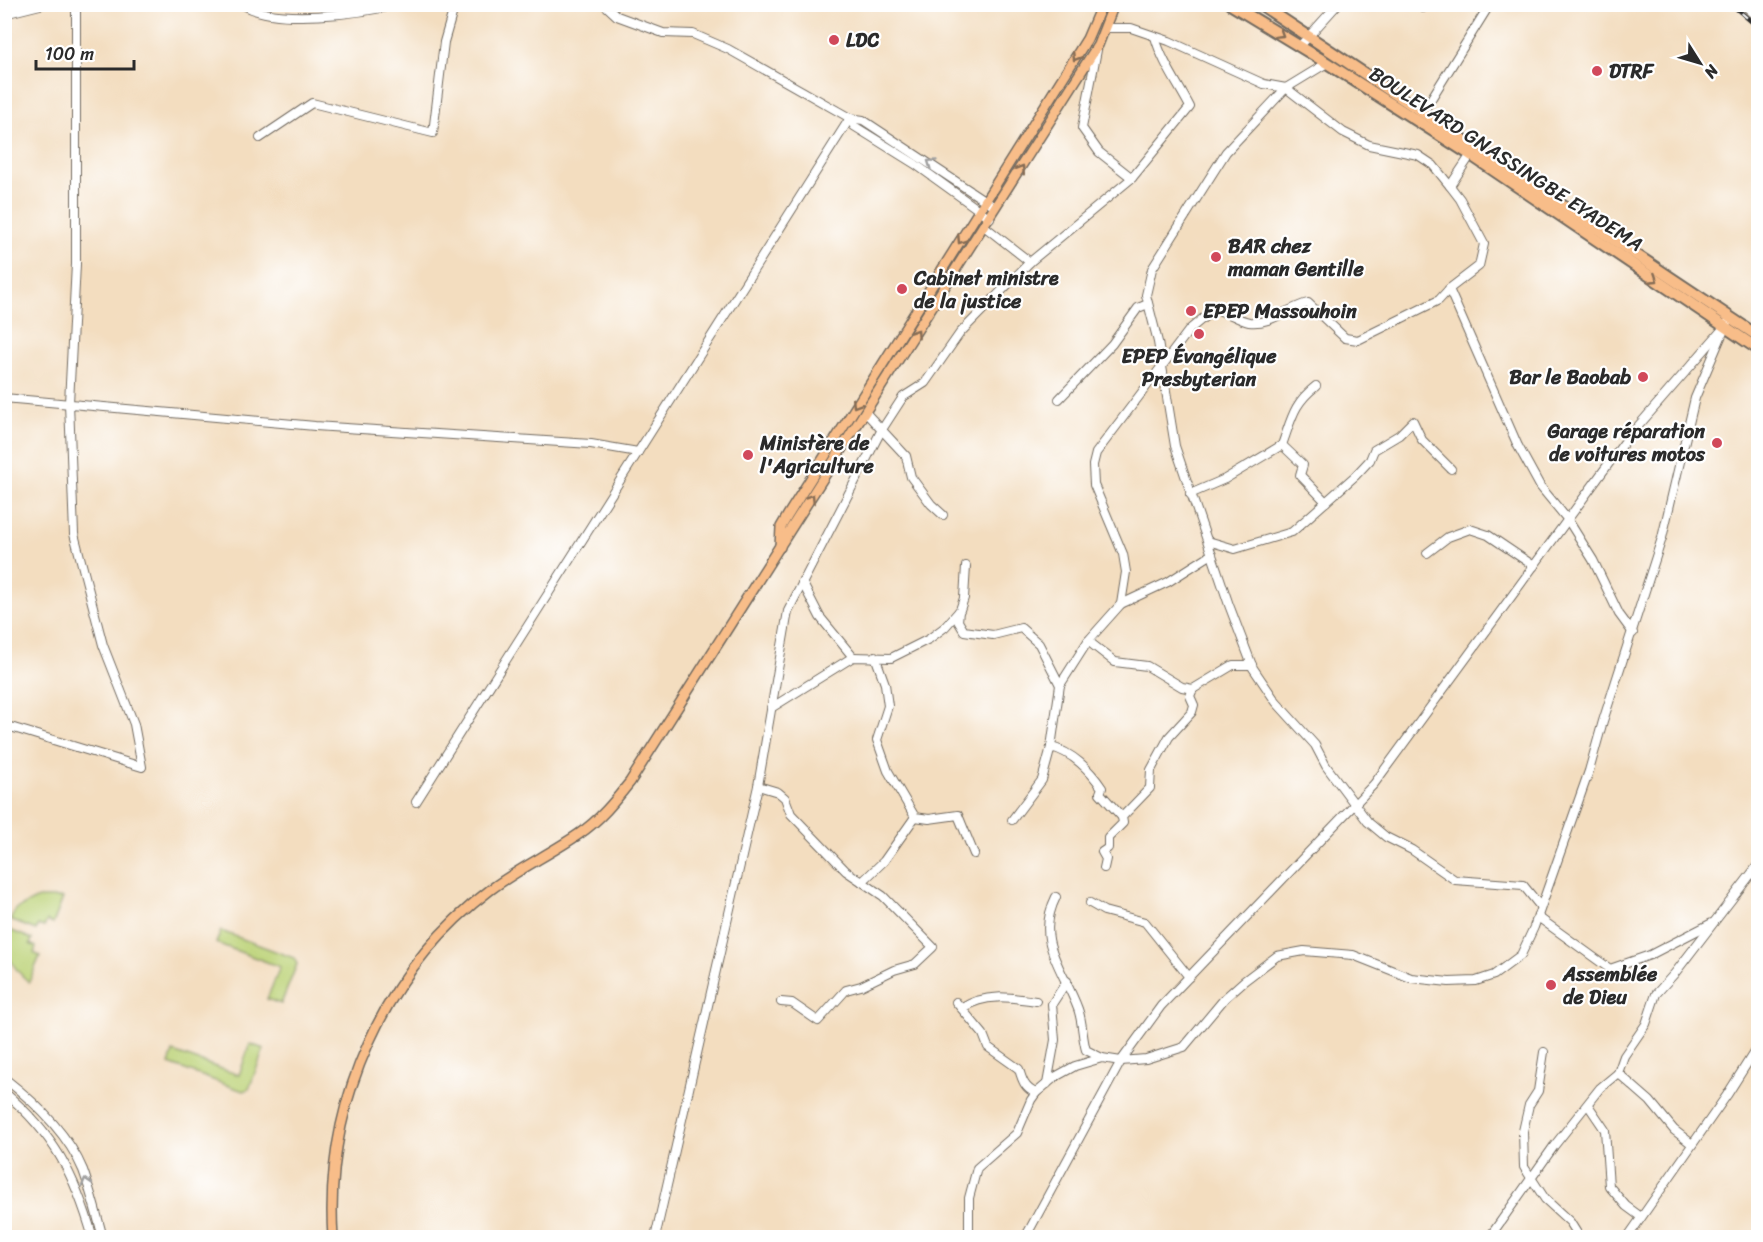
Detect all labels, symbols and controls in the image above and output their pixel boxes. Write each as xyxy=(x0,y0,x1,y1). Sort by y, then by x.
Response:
place label: LDC xyxy=(846,23,879,58)
one-way arrow xyxy=(1274,26,1284,38)
scale bar xyxy=(36,33,134,71)
marker: LDC xyxy=(827,33,841,47)
north arrow xyxy=(1670,33,1730,93)
text: 100 m xyxy=(45,38,94,70)
one-way arrow xyxy=(1071,51,1083,61)
place label: DTRF xyxy=(1609,54,1655,89)
street label: BOULEVARD GNASSINGBE EYADEMA xyxy=(1362,57,1650,261)
text: N xyxy=(1696,58,1727,86)
marker: DTRF xyxy=(1590,64,1604,78)
one-way arrow xyxy=(927,159,938,170)
one-way arrow xyxy=(1013,165,1025,175)
place label: BAR chez maman Gentille xyxy=(1227,229,1364,287)
one-way arrow xyxy=(957,234,969,244)
marker: BAR chez maman Gentille xyxy=(1209,250,1223,264)
place label: Cabinet ministre de la justice xyxy=(913,261,1059,319)
one-way arrow xyxy=(1648,271,1658,283)
marker: Cabinet ministre de la justice xyxy=(895,282,909,296)
place label: EPEP Massouhoin xyxy=(1203,294,1357,329)
marker: EPEP Massouhoin xyxy=(1184,304,1198,318)
marker: EPEP Évangélique Presbyterian xyxy=(1192,327,1206,341)
one-way arrow xyxy=(909,329,920,340)
place label: EPEP Évangélique Presbyterian xyxy=(1122,339,1277,397)
place label: Bar le Baobab xyxy=(1509,360,1631,395)
marker: Bar le Baobab xyxy=(1636,370,1650,384)
one-way arrow xyxy=(852,398,864,408)
place label: Garage réparation de voitures motos xyxy=(1546,414,1706,472)
place label: Ministère de l'Agriculture xyxy=(759,426,875,484)
marker: Garage réparation de voitures motos xyxy=(1710,436,1724,450)
marker: Ministère de l'Agriculture xyxy=(741,448,755,462)
one-way arrow xyxy=(804,494,816,504)
place label: Assemblée de Dieu xyxy=(1562,957,1658,1015)
marker: Assemblée de Dieu xyxy=(1544,978,1558,992)
one-way arrow xyxy=(81,1177,93,1188)

